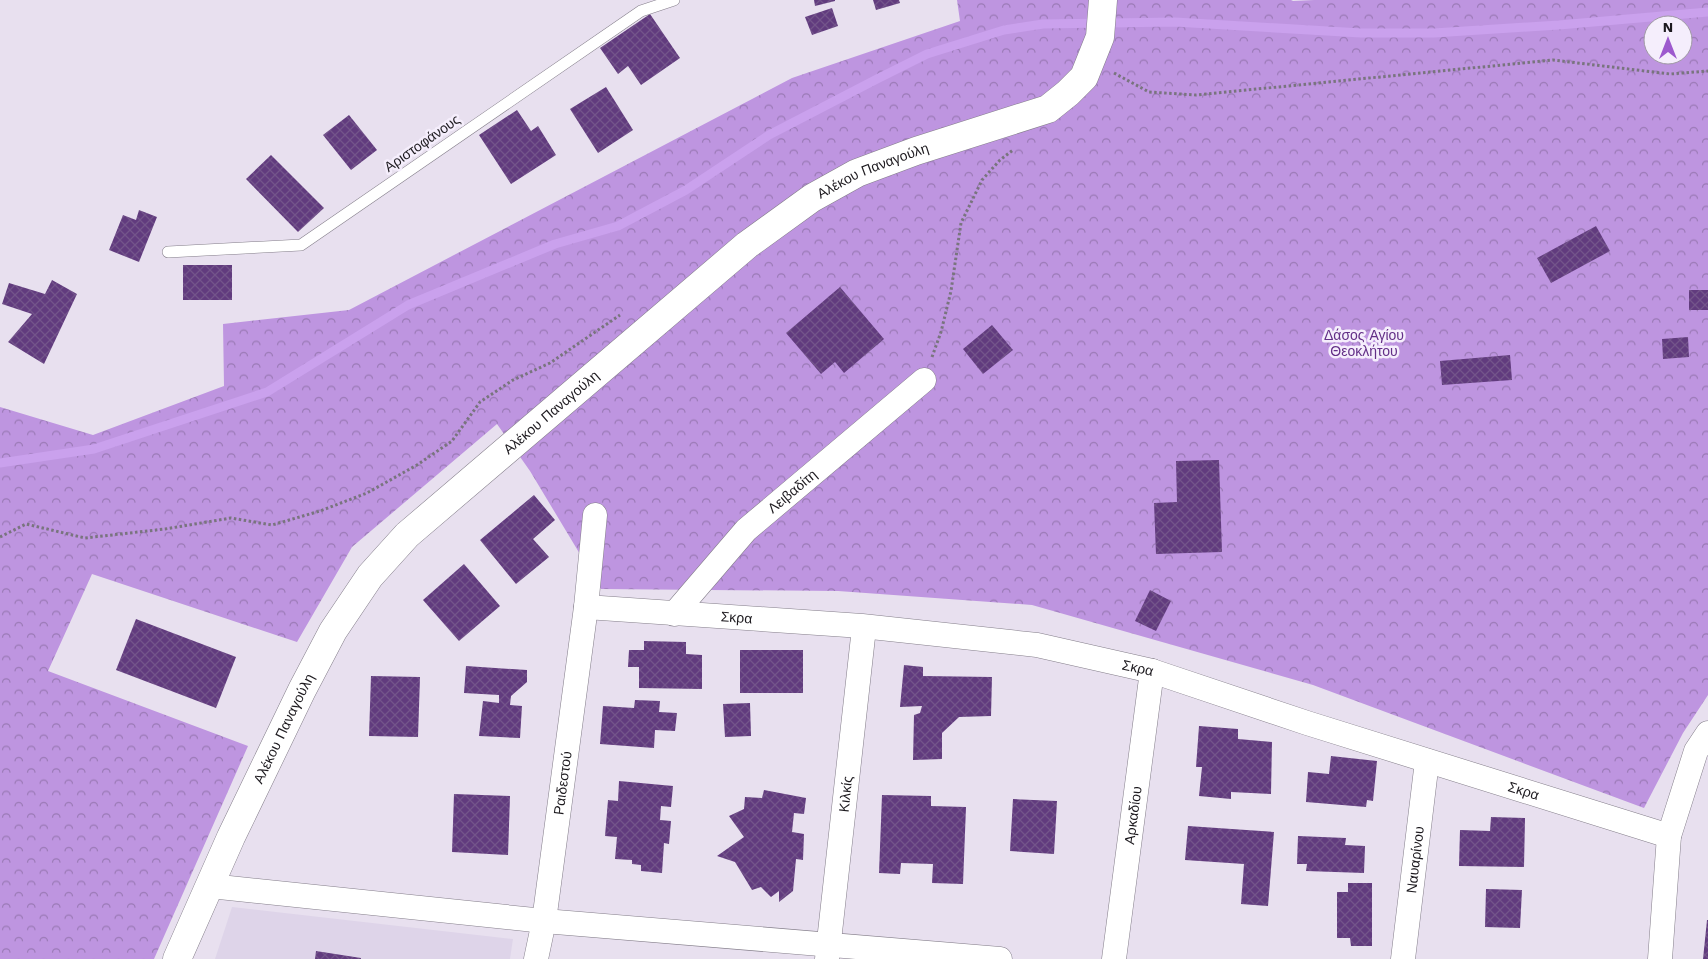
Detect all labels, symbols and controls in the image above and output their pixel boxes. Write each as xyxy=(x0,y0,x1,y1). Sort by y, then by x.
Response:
north arrow xyxy=(1643,15,1693,65)
text: N xyxy=(1663,19,1673,35)
street label: Αριστοφάνους xyxy=(381,111,463,175)
street label: Αλέκου Παναγούλη xyxy=(814,140,931,202)
park label: Δάσος Αγίου Θεοκλήτου xyxy=(1324,327,1404,359)
street label: Αλέκου Παναγούλη xyxy=(500,367,602,457)
street label: Λειβαδίτη xyxy=(764,466,820,516)
street label: Σκρα xyxy=(720,608,753,626)
street label: Σκρα xyxy=(1121,656,1155,679)
street label: Αλέκου Παναγούλη xyxy=(250,671,317,786)
street label: Ραιδεστού xyxy=(550,750,575,816)
street label: Κιλκίς xyxy=(835,775,855,813)
street label: Σκρα xyxy=(1506,778,1541,803)
street label: Αρκαδίου xyxy=(1121,785,1145,845)
street label: Ναυαρίνου xyxy=(1403,825,1427,894)

